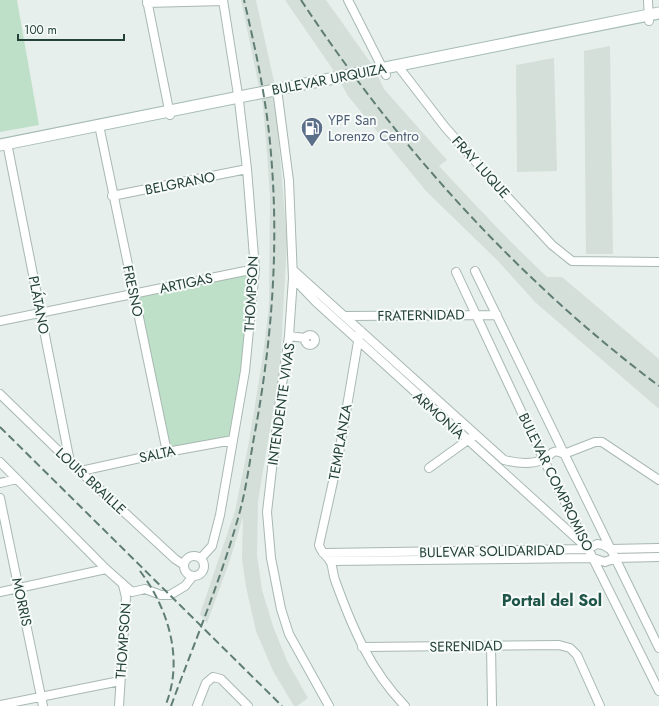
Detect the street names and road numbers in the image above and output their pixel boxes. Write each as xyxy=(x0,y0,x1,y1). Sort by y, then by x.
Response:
street label: BULEVAR URQUIZA xyxy=(270,58,389,100)
street label: FRAY LUQUE xyxy=(448,131,514,203)
street label: BELGRANO xyxy=(143,166,217,200)
street label: THOMPSON xyxy=(239,255,263,333)
street label: FRESNO xyxy=(118,263,148,319)
street label: ARTIGAS xyxy=(157,268,215,298)
street label: PLÁTANO xyxy=(24,274,54,336)
street label: FRATERNIDAD xyxy=(377,304,465,326)
street label: INTENDENTE VIVAS xyxy=(263,341,300,466)
street label: ARMONÍA xyxy=(409,386,470,444)
street label: TEMPLANZA xyxy=(323,402,357,482)
street label: BULEVAR COMPROMISO xyxy=(514,409,598,555)
street label: SALTA xyxy=(137,440,178,468)
street label: LOUIS BRAILLE xyxy=(51,443,131,519)
street label: BULEVAR SOLIDARIDAD xyxy=(419,540,565,562)
street label: MORRIS xyxy=(7,576,37,628)
street label: THOMPSON xyxy=(110,602,136,680)
street label: SERENIDAD xyxy=(429,635,503,657)

